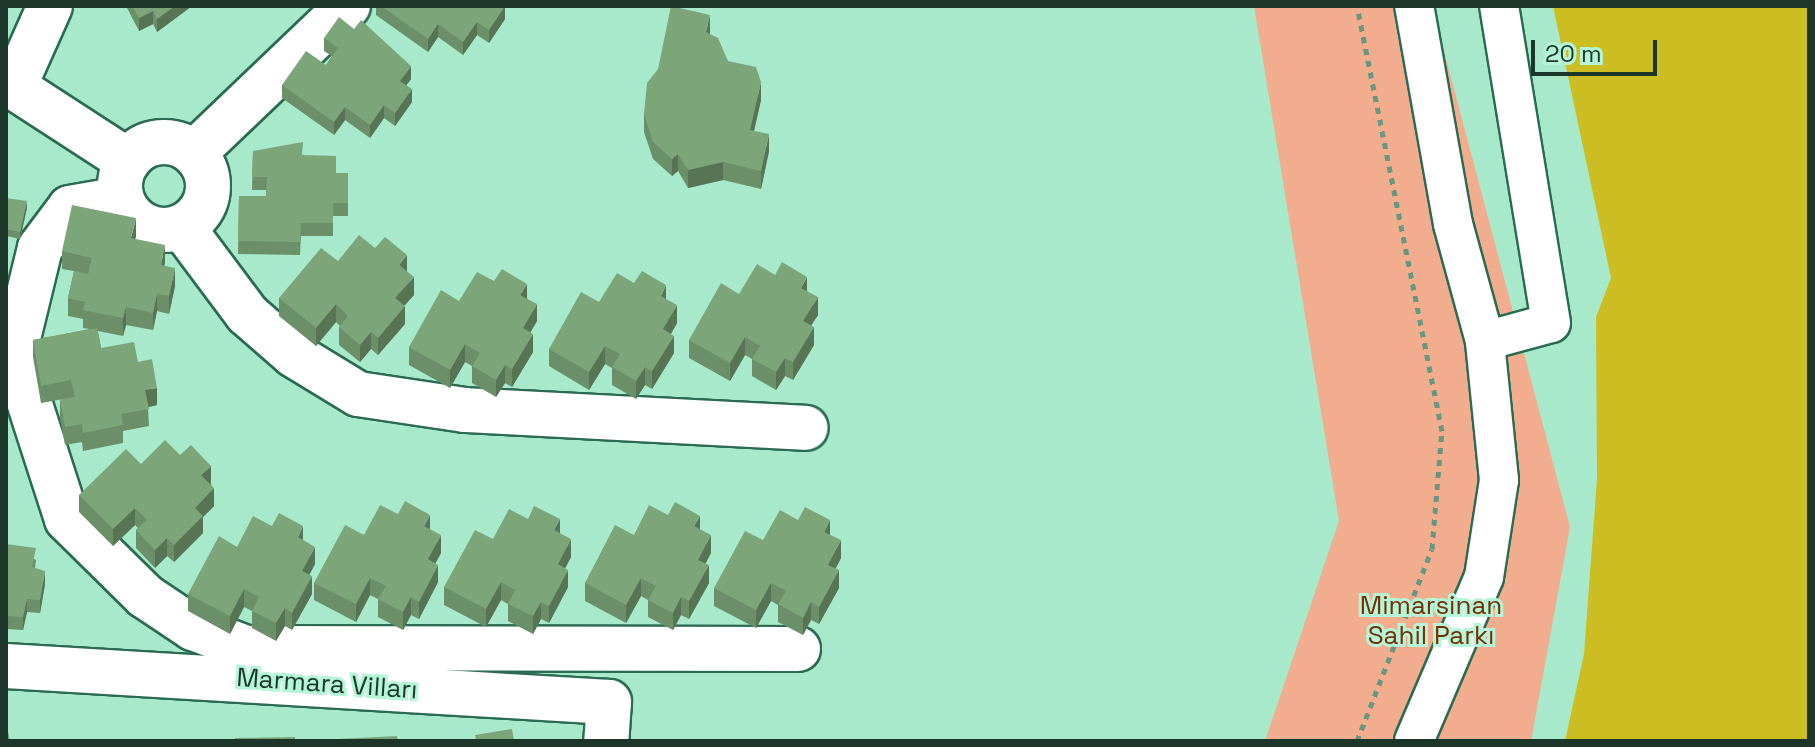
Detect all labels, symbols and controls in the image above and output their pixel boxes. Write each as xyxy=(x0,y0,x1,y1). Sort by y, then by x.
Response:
scale bar xyxy=(1535,24,1661,74)
text: 20 m xyxy=(1545,38,1602,69)
park label: Mimarsinan Sahil Parkı xyxy=(1360,590,1502,652)
street label: Marmara Vilları xyxy=(235,662,419,706)

